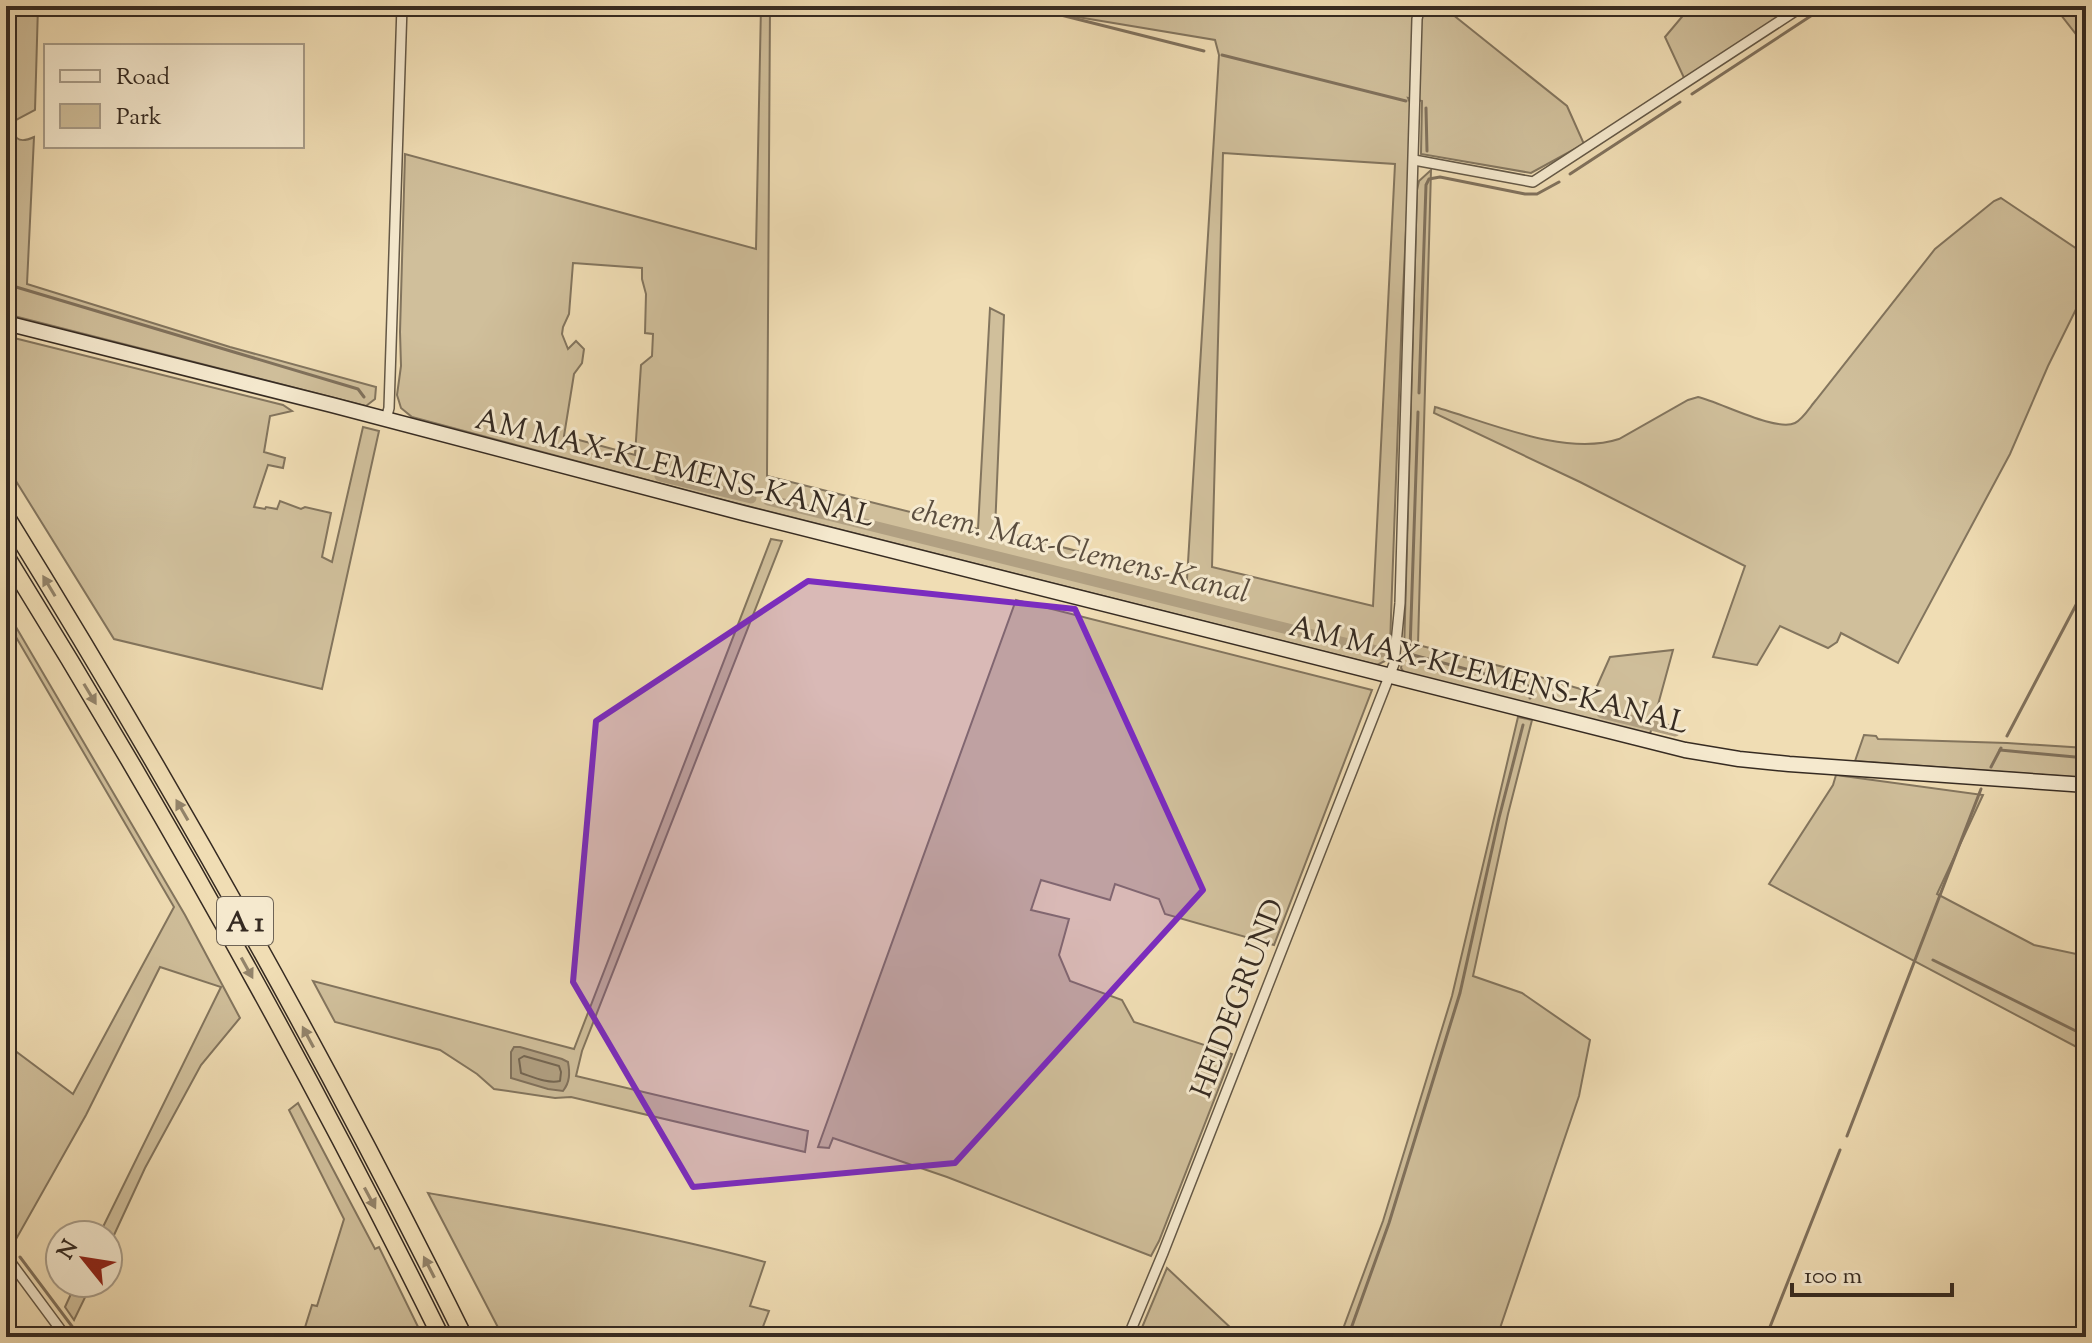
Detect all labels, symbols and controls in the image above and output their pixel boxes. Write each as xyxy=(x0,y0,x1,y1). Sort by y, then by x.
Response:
legend xyxy=(44,44,304,148)
text: Road xyxy=(116,61,170,95)
text: Park xyxy=(116,101,162,135)
street label: AM MAX-KLEMENS-KANAL xyxy=(470,399,878,540)
water label: ehem. Max-Clemens-Kanal xyxy=(906,489,1254,617)
one-way arrow xyxy=(42,575,56,597)
street label: AM MAX-KLEMENS-KANAL xyxy=(1284,606,1692,747)
one-way arrow xyxy=(83,683,97,705)
one-way arrow xyxy=(175,799,189,821)
street label: HEIDEGRUND xyxy=(1182,893,1297,1105)
road number: A 1 xyxy=(217,897,273,945)
one-way arrow xyxy=(241,957,254,980)
one-way arrow xyxy=(302,1025,315,1048)
one-way arrow xyxy=(364,1186,377,1209)
north arrow xyxy=(44,1219,124,1299)
text: N xyxy=(51,1235,88,1266)
scale bar xyxy=(1792,1247,1952,1297)
one-way arrow xyxy=(422,1256,435,1279)
text: 100 m xyxy=(1804,1260,1862,1294)

